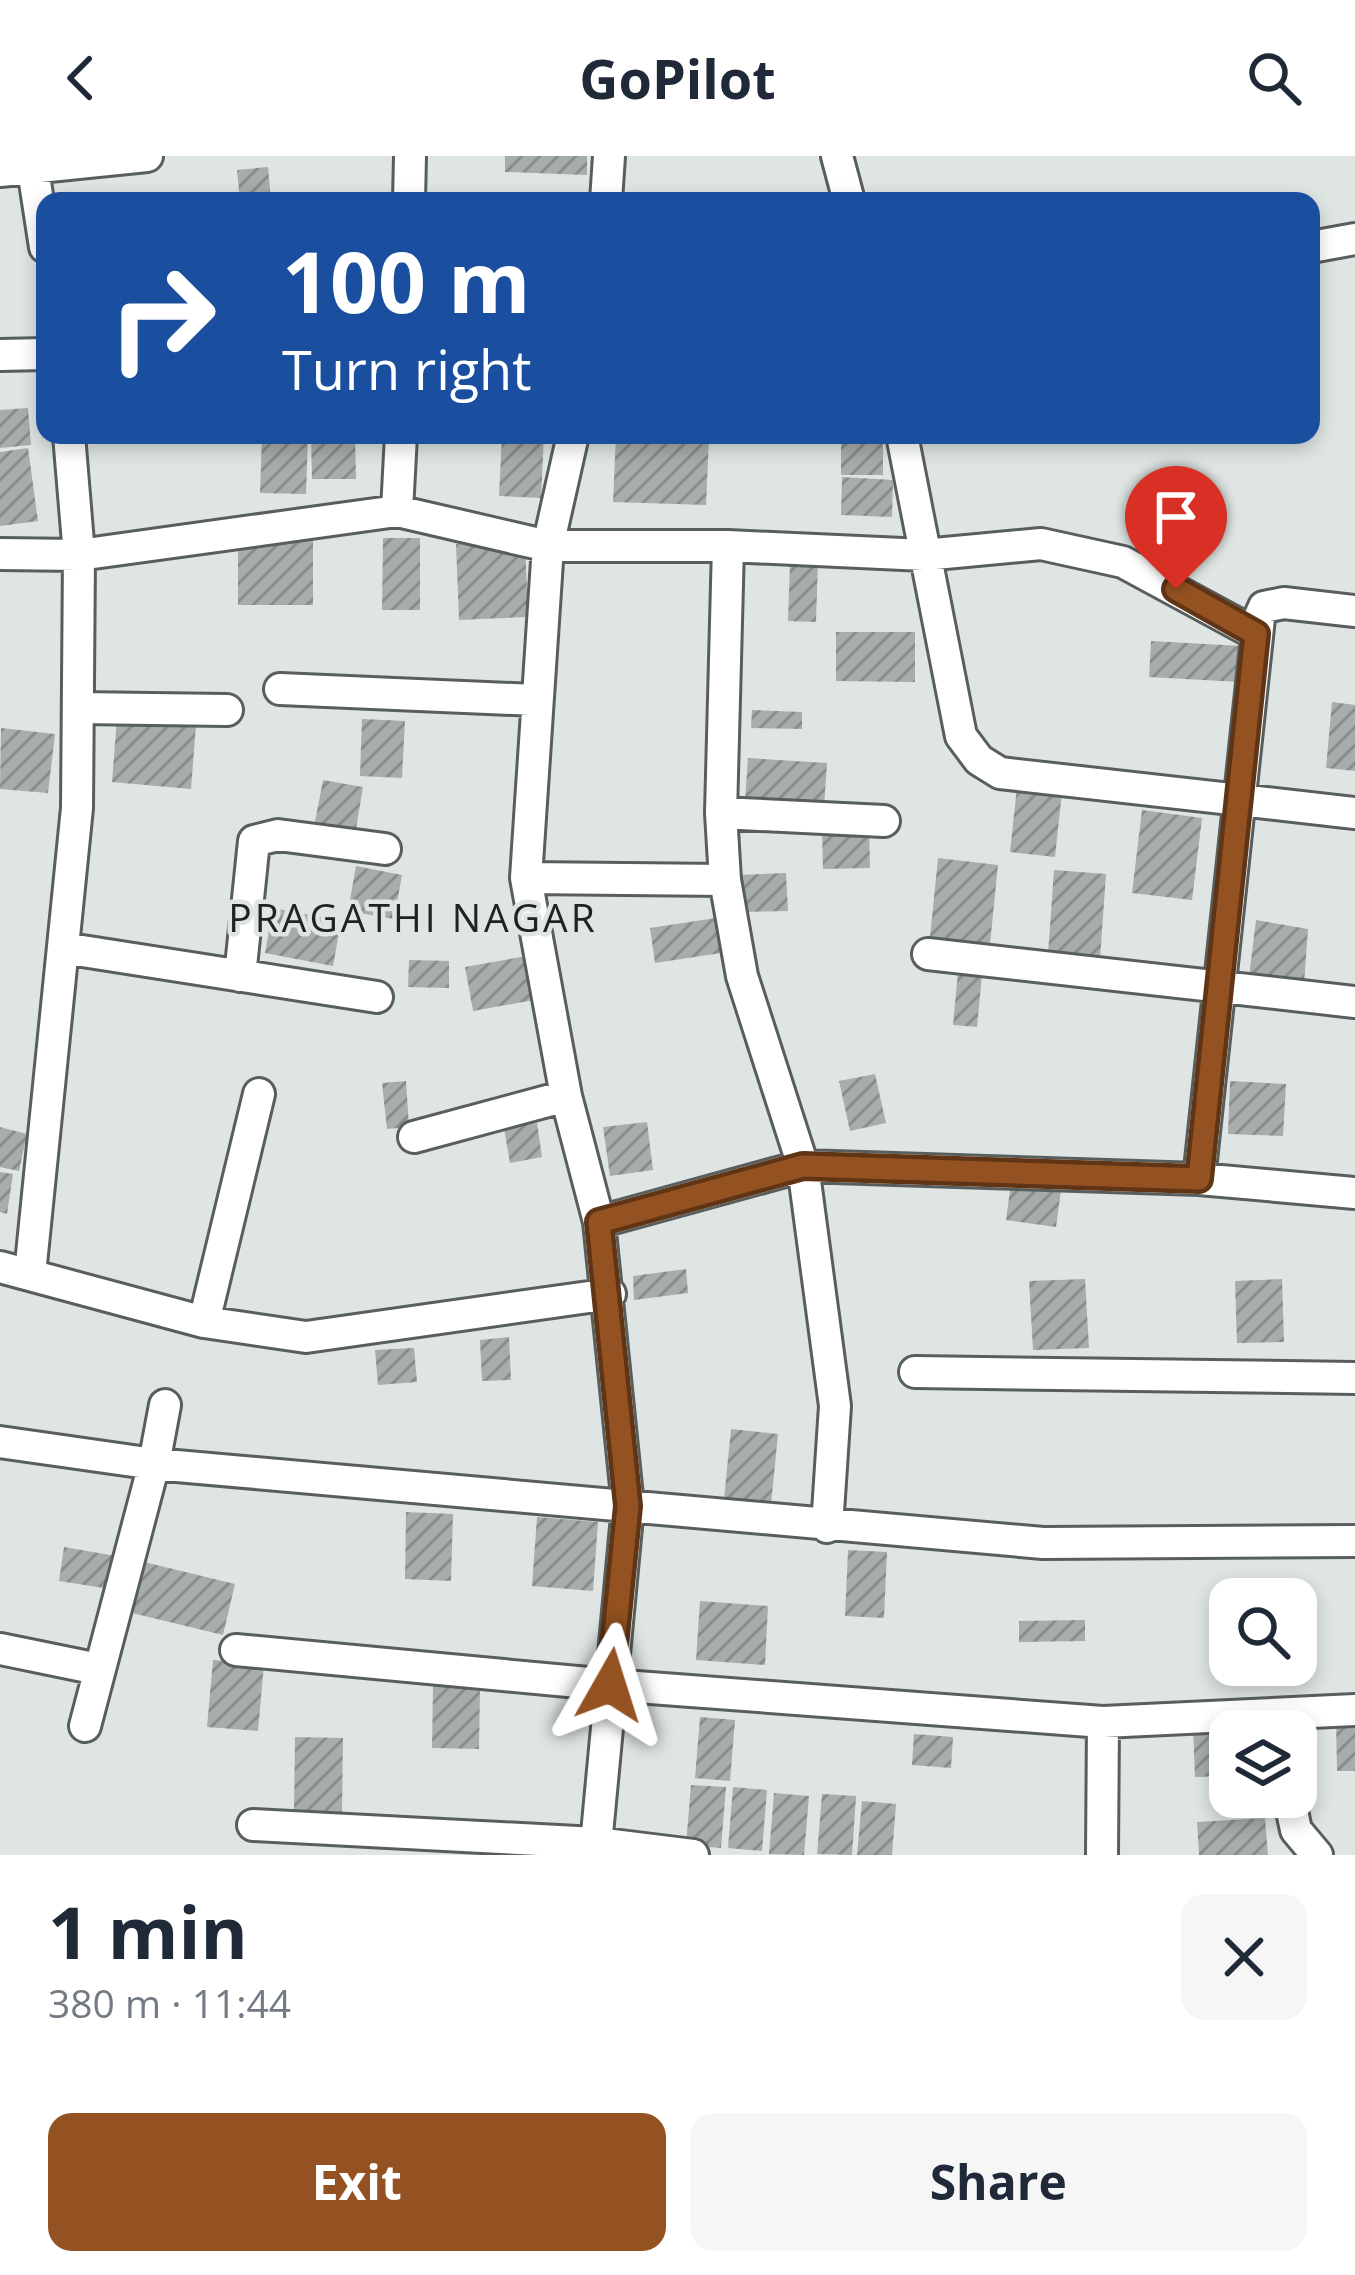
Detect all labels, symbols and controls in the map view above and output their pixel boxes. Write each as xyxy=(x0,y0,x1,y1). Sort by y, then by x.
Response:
text: GoPilot xyxy=(579,41,776,115)
icon: back xyxy=(48,45,114,111)
icon: search xyxy=(1241,45,1307,111)
text: 100 m xyxy=(282,223,530,338)
icon: right xyxy=(84,240,240,396)
text: Turn right xyxy=(282,332,531,406)
pin xyxy=(1125,466,1227,589)
icon: arrive xyxy=(1143,484,1209,550)
district label: PRAGATHI NAGAR xyxy=(228,890,598,943)
map controls xyxy=(1209,1578,1317,1818)
button: search xyxy=(1209,1578,1317,1686)
position arrow xyxy=(547,1622,673,1748)
button: layers xyxy=(1209,1710,1317,1818)
text: 1 min xyxy=(48,1882,248,1980)
button: close xyxy=(1181,1894,1307,2020)
text: 380 m · 11:44 xyxy=(48,1976,291,2029)
button: Exit xyxy=(48,2113,666,2251)
button: Share xyxy=(690,2113,1307,2251)

